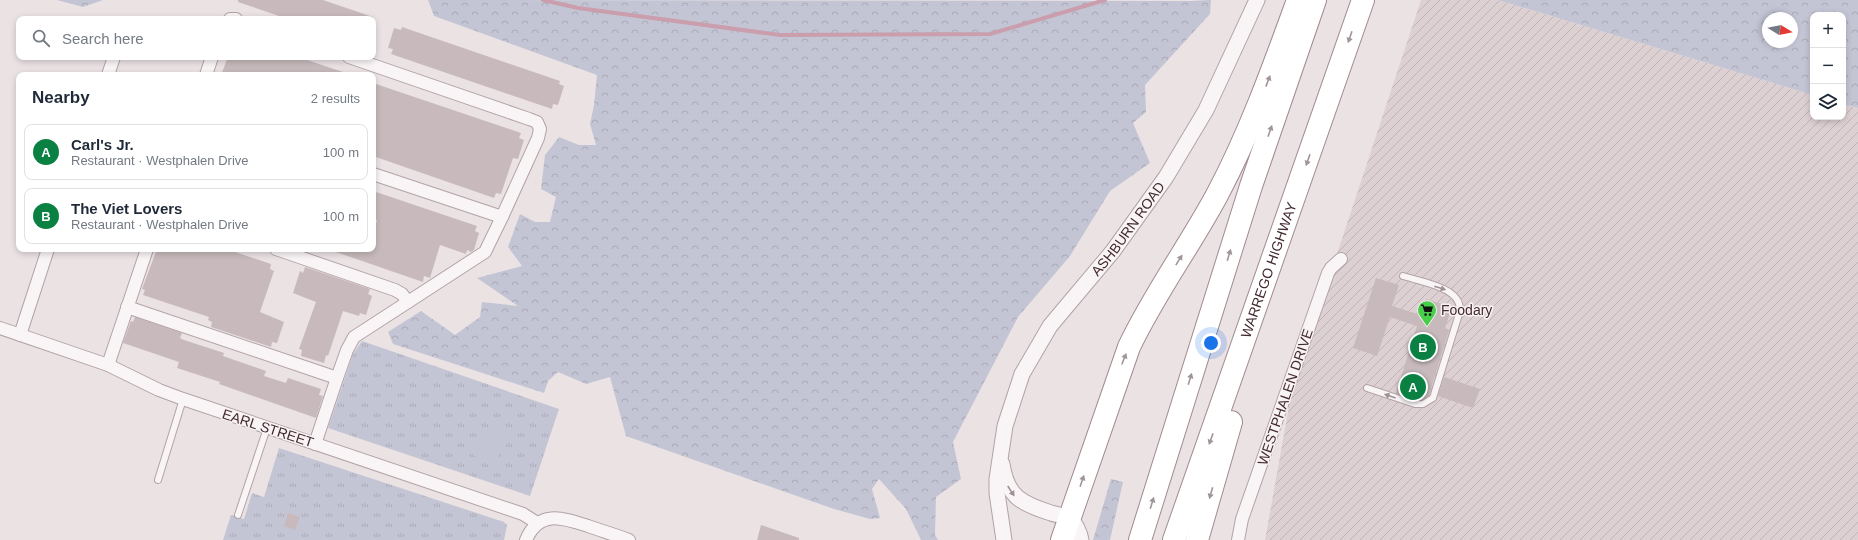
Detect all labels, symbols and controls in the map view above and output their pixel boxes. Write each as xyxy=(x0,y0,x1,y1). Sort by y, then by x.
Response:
north arrow xyxy=(1762,12,1798,48)
map controls xyxy=(1810,12,1846,120)
button: + xyxy=(1810,12,1846,48)
search box xyxy=(16,16,376,60)
icon: search xyxy=(30,27,52,49)
text: Search here xyxy=(62,30,144,47)
one-way arrow xyxy=(1347,31,1353,43)
button: − xyxy=(1810,48,1846,84)
one-way arrow xyxy=(1266,74,1272,86)
button: layers xyxy=(1810,84,1846,120)
text: Nearby xyxy=(32,88,90,107)
text: 2 results xyxy=(311,91,360,106)
one-way arrow xyxy=(1267,125,1273,137)
text: Carl's Jr. xyxy=(71,136,134,153)
text: A xyxy=(41,145,51,160)
text: 100 m xyxy=(323,145,359,160)
text: Restaurant · Westphalen Drive xyxy=(71,153,249,168)
one-way arrow xyxy=(1304,154,1310,166)
street label: ASHBURN ROAD xyxy=(1088,179,1168,279)
street label: WARREGO HIGHWAY xyxy=(1237,199,1300,340)
text: The Viet Lovers xyxy=(71,200,182,217)
text: B xyxy=(41,209,51,224)
text: 100 m xyxy=(323,209,359,224)
text: Restaurant · Westphalen Drive xyxy=(71,217,249,232)
one-way arrow xyxy=(1226,248,1232,260)
one-way arrow xyxy=(1176,254,1183,266)
one-way arrow xyxy=(1435,285,1447,291)
supermarket icon: Foodary xyxy=(1416,299,1438,327)
place label: Foodary xyxy=(1441,302,1492,318)
street label: WESTPHALEN DRIVE xyxy=(1254,327,1316,467)
pin: B xyxy=(1410,332,1436,362)
your location xyxy=(1201,333,1221,353)
one-way arrow xyxy=(1122,352,1128,364)
one-way arrow xyxy=(1187,372,1193,384)
pin: A xyxy=(1400,372,1426,402)
one-way arrow xyxy=(1383,392,1395,398)
street label: EARL STREET xyxy=(220,406,316,450)
one-way arrow xyxy=(1207,433,1213,445)
one-way arrow xyxy=(1079,475,1085,487)
one-way arrow xyxy=(1007,485,1015,496)
one-way arrow xyxy=(1207,487,1213,499)
one-way arrow xyxy=(1149,496,1155,508)

